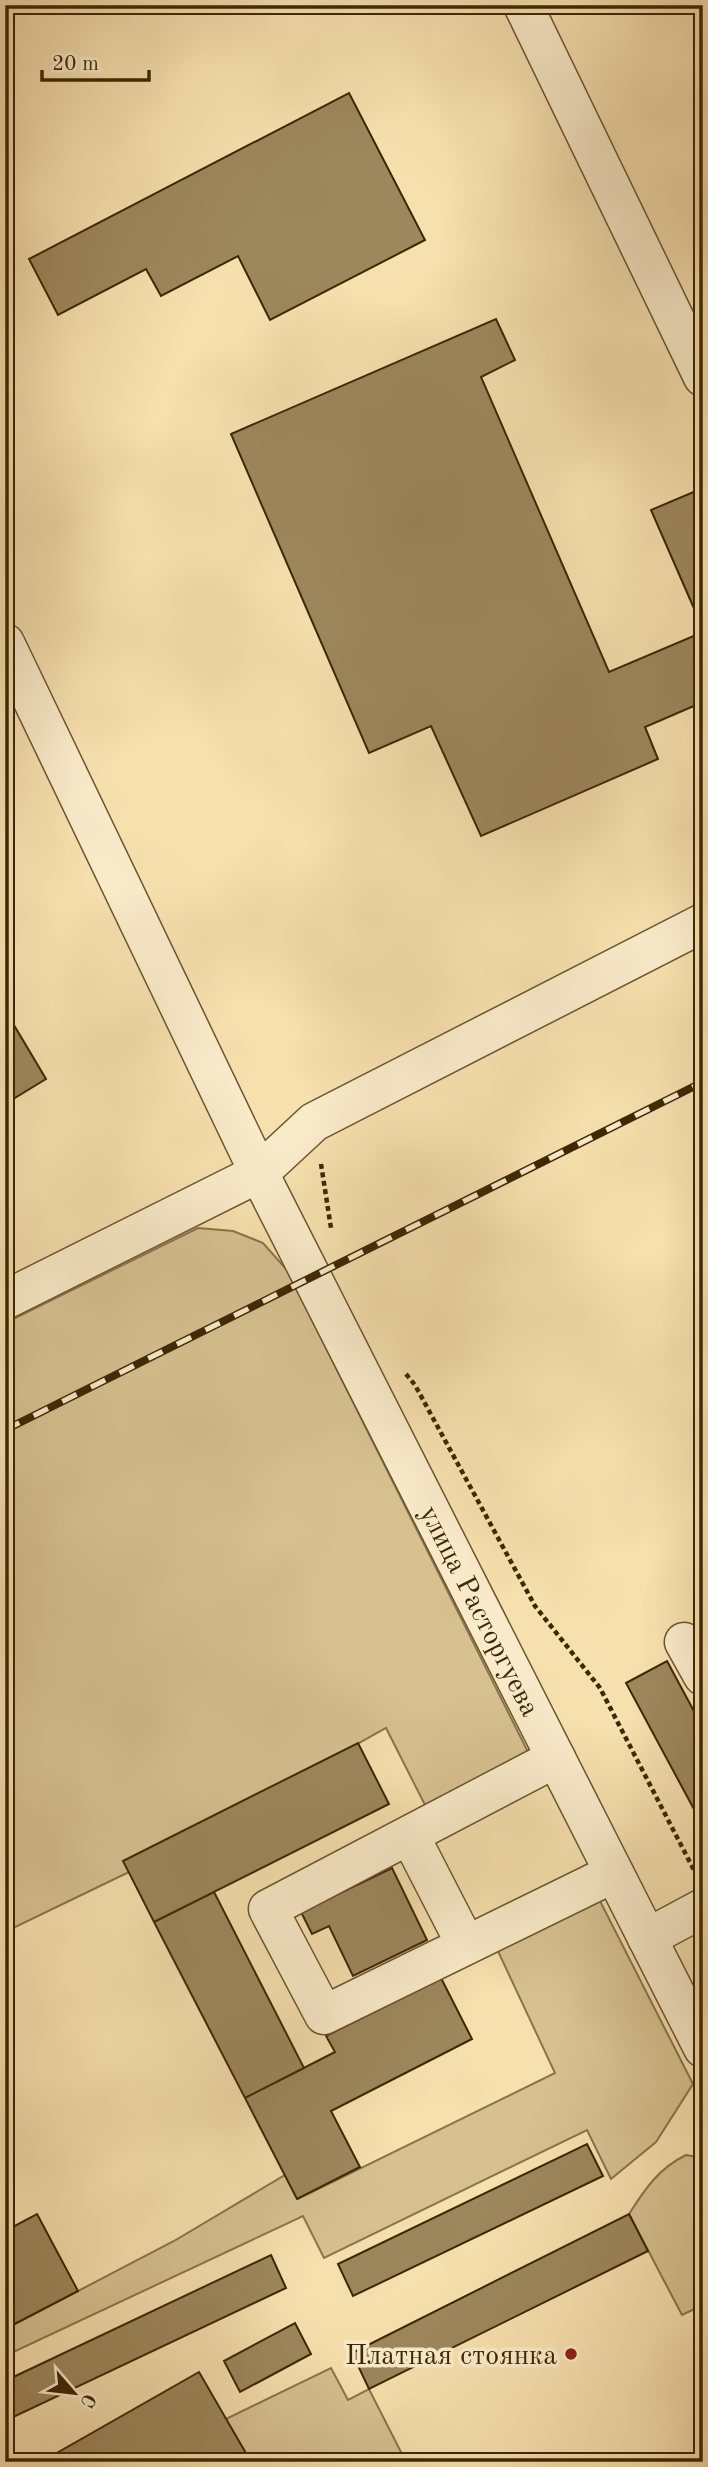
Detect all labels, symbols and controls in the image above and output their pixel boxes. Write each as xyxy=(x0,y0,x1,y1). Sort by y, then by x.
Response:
scale bar xyxy=(42,38,149,82)
text: 20 m xyxy=(52,54,99,75)
street label: улица Расторгуева xyxy=(413,1502,543,1722)
place label: Платная стоянка xyxy=(345,2343,557,2371)
marker: Платная стоянка xyxy=(563,2346,579,2362)
north arrow xyxy=(38,2358,108,2428)
text: С xyxy=(75,2390,98,2410)

